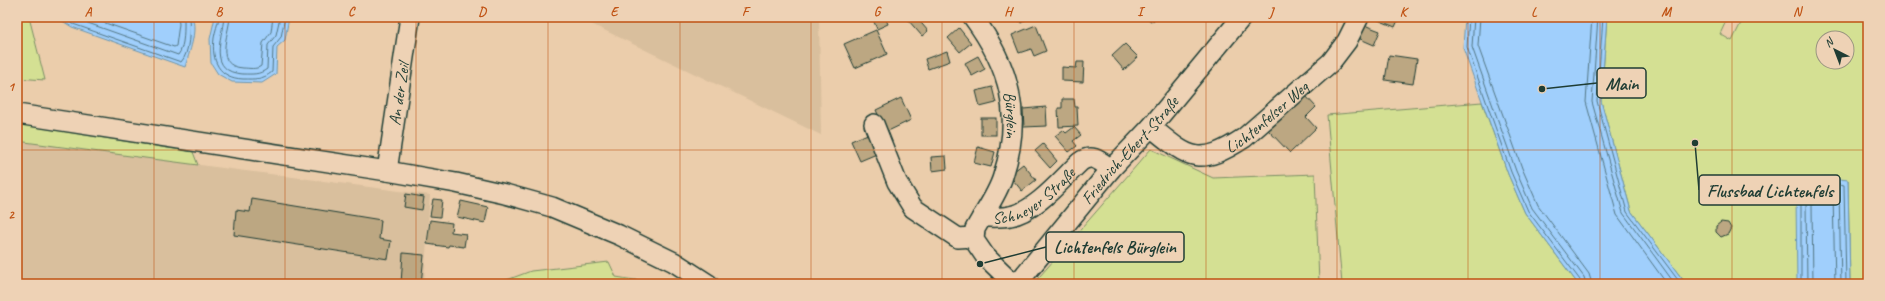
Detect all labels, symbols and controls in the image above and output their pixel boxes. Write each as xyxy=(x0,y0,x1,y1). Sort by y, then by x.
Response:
text: A xyxy=(85,4,93,20)
text: B xyxy=(216,4,224,20)
text: C xyxy=(348,4,356,20)
text: D xyxy=(478,4,487,20)
text: E xyxy=(611,4,620,20)
text: F xyxy=(742,4,751,20)
text: G xyxy=(874,4,882,20)
text: H xyxy=(1004,4,1014,20)
text: I xyxy=(1137,4,1146,20)
text: J xyxy=(1268,4,1275,20)
text: K xyxy=(1400,4,1410,20)
text: L xyxy=(1531,4,1538,20)
text: M xyxy=(1661,4,1672,20)
text: N xyxy=(1793,4,1804,20)
north arrow xyxy=(1815,30,1855,70)
text: N xyxy=(1821,34,1837,50)
street label: An der Zeil xyxy=(383,58,414,127)
callout: Main xyxy=(1597,68,1646,98)
text: Main xyxy=(1606,73,1639,95)
street label: Lichtenfelser Weg xyxy=(1222,76,1313,158)
text: 1 xyxy=(8,79,16,95)
street label: Bürglein xyxy=(999,90,1023,140)
street label: Friedrich-Ebert-Straße xyxy=(1076,91,1184,208)
street label: Schneyer Straße xyxy=(992,162,1080,228)
callout: Flussbad Lichtenfels xyxy=(1699,175,1840,205)
text: Flussbad Lichtenfels xyxy=(1707,180,1835,202)
text: 2 xyxy=(8,207,15,223)
callout: Lichtenfels Bürglein xyxy=(1046,232,1184,262)
text: Lichtenfels Bürglein xyxy=(1054,236,1177,258)

